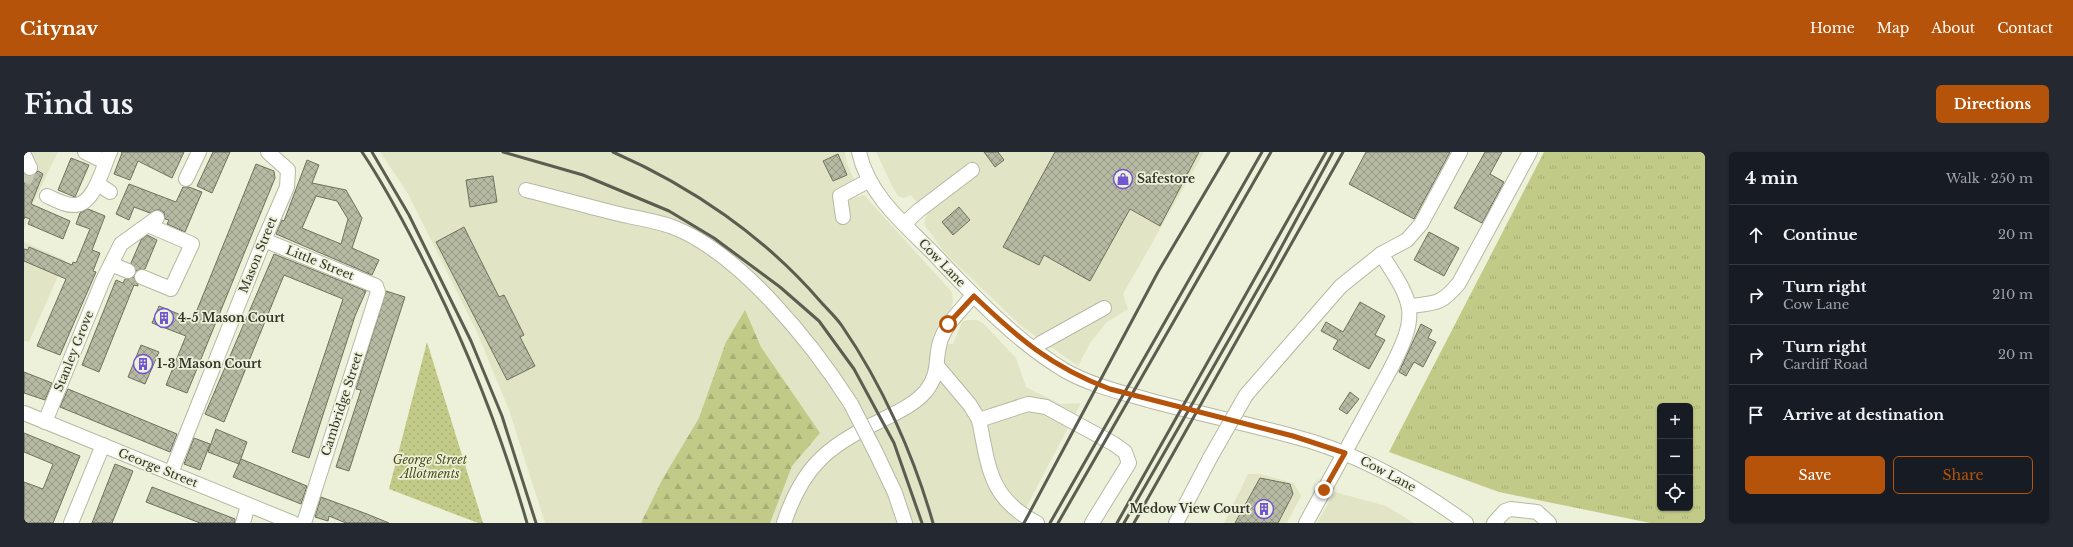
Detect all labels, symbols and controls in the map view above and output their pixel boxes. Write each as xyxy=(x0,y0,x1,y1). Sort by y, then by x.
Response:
text: Citynav xyxy=(20,17,98,40)
text: Home xyxy=(1810,19,1855,37)
text: Map xyxy=(1877,19,1909,37)
text: About xyxy=(1931,19,1975,37)
text: Contact xyxy=(1997,19,2053,37)
button: Directions xyxy=(1936,85,2049,123)
text: Find us xyxy=(24,87,134,122)
shop icon: Safestore xyxy=(1112,168,1134,190)
text: 4 min xyxy=(1745,168,1798,189)
text: Walk · 250 m xyxy=(1946,170,2033,187)
place label: Safestore xyxy=(1137,171,1195,186)
street label: Mason Street xyxy=(235,214,280,295)
icon: ahead xyxy=(1745,224,1767,246)
text: Continue xyxy=(1783,225,1858,244)
text: 20 m xyxy=(1998,226,2033,243)
street label: Cow Lane xyxy=(916,235,969,290)
street label: Little Street xyxy=(284,242,357,283)
text: Turn right xyxy=(1783,277,1866,296)
icon: right xyxy=(1745,284,1767,306)
text: 210 m xyxy=(1992,286,2033,303)
text: Cow Lane xyxy=(1783,296,1849,313)
building icon: 4-5 Mason Court xyxy=(153,307,175,329)
street label: Stanley Grove xyxy=(50,308,97,394)
place label: 4-5 Mason Court xyxy=(178,310,285,325)
route start xyxy=(939,315,957,333)
text: Turn right xyxy=(1783,337,1866,356)
icon: right xyxy=(1745,344,1767,366)
text: 20 m xyxy=(1998,346,2033,363)
street label: Cambridge Street xyxy=(318,350,366,458)
building icon: 1-3 Mason Court xyxy=(132,353,154,375)
place label: 1-3 Mason Court xyxy=(157,356,262,371)
text: Cardiff Road xyxy=(1783,356,1868,373)
map controls xyxy=(1657,403,1693,511)
button: + xyxy=(1657,403,1693,439)
icon: arrive xyxy=(1745,404,1767,426)
text: Arrive at destination xyxy=(1783,405,1944,424)
button: − xyxy=(1657,439,1693,475)
street label: George Street xyxy=(116,445,201,490)
park label: George Street Allotments xyxy=(393,452,468,481)
street label: Cow Lane xyxy=(1358,453,1419,495)
button: Save xyxy=(1745,456,1885,494)
button: Share xyxy=(1893,456,2033,494)
button: locate xyxy=(1657,475,1693,511)
route end xyxy=(1315,481,1333,499)
building icon: Medow View Court xyxy=(1253,498,1275,520)
place label: Medow View Court xyxy=(1129,501,1250,516)

